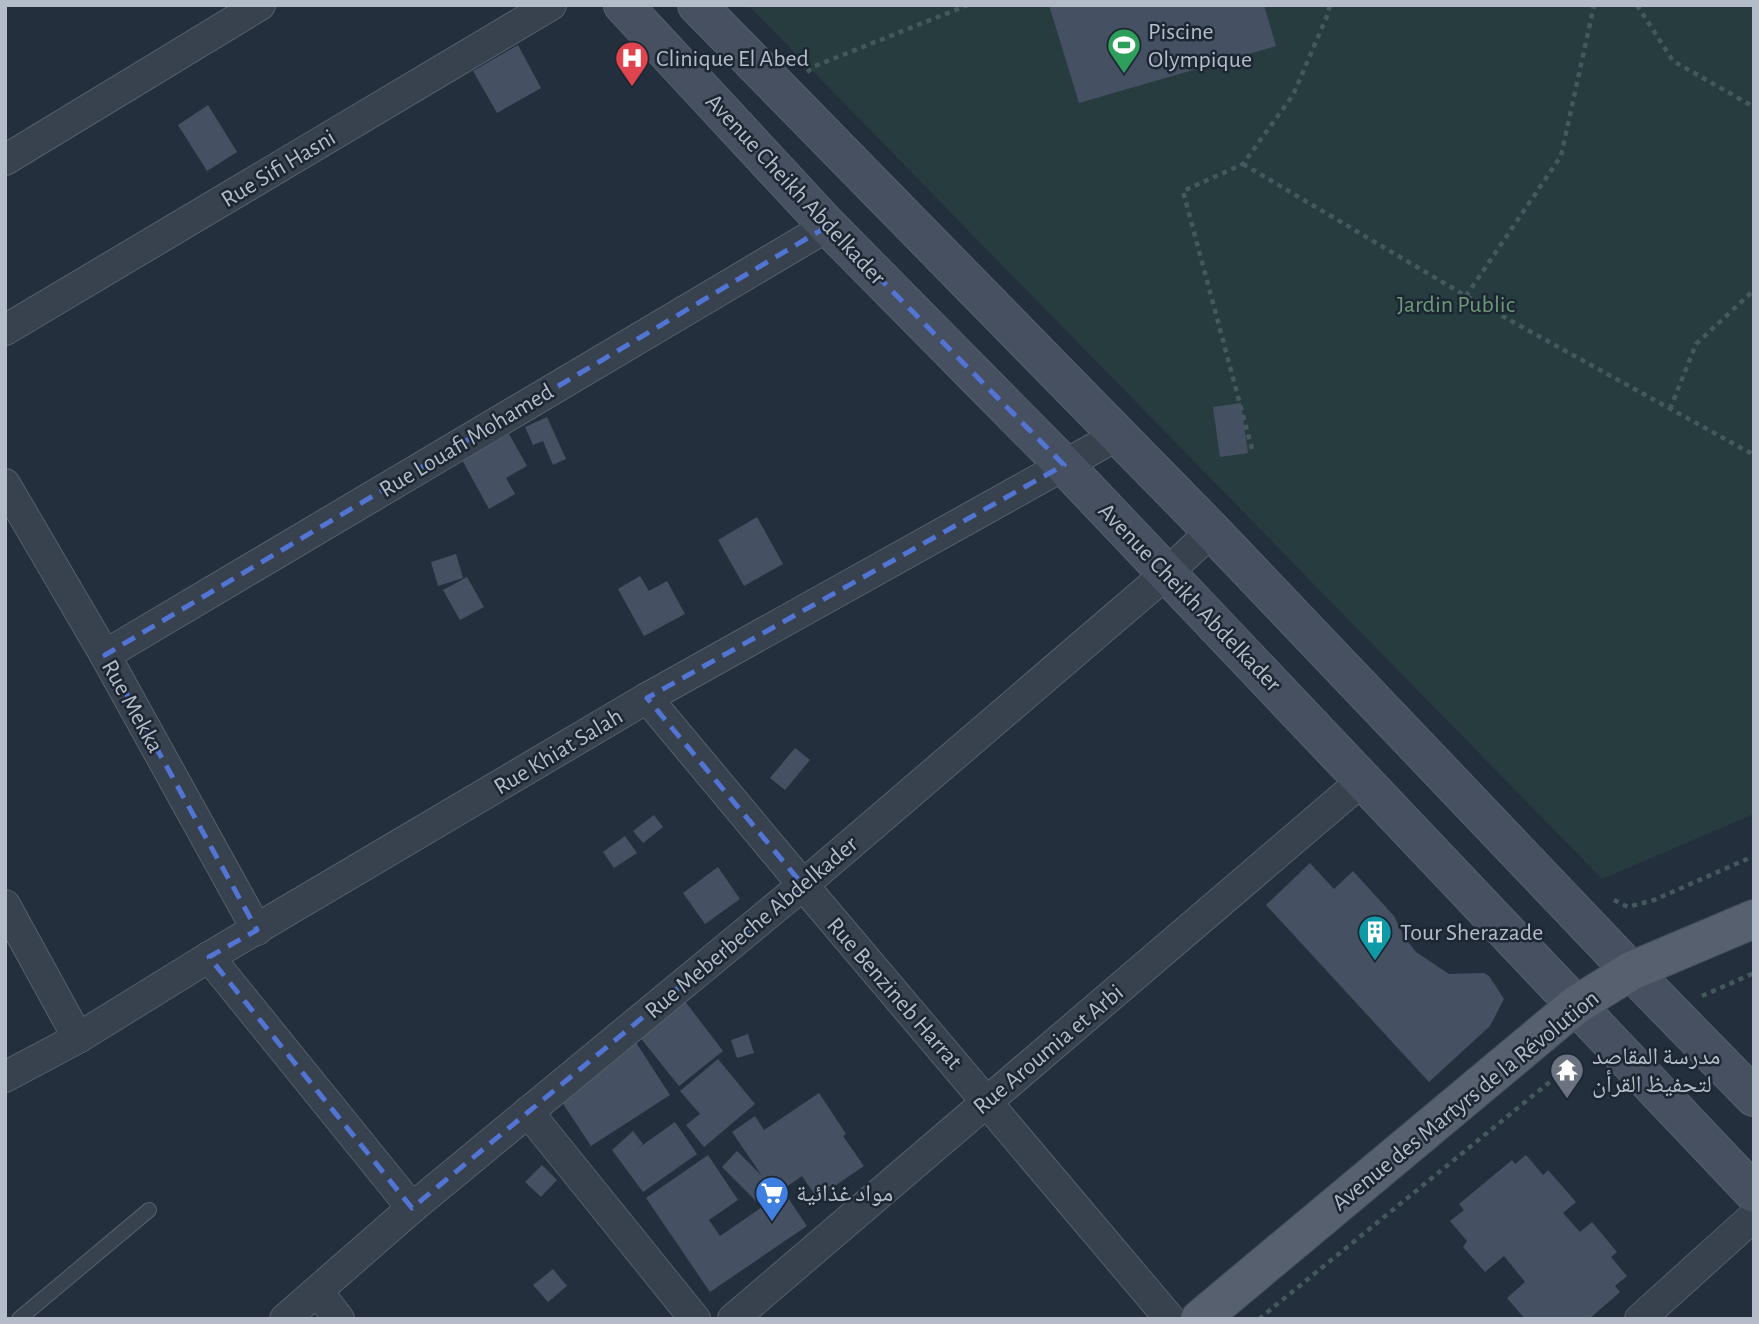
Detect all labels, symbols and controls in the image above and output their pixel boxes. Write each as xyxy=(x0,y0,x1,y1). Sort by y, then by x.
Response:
place label: Piscine Olympique xyxy=(1148,20,1252,72)
sports icon: Piscine Olympique xyxy=(1105,26,1143,75)
hospital icon: Clinique El Abed xyxy=(613,39,651,88)
place label: Clinique El Abed xyxy=(656,47,809,71)
street label: Avenue Cheikh Abdelkader xyxy=(701,90,890,290)
street label: Rue Sifi Hasni xyxy=(217,125,340,212)
park label: Jardin Public xyxy=(1397,293,1515,317)
street label: Rue Louafi Mohamed xyxy=(375,380,558,502)
street label: Avenue Cheikh Abdelkader xyxy=(1093,499,1285,697)
street label: Rue Mekka xyxy=(97,656,167,757)
street label: Rue Khiat Salah xyxy=(490,704,627,800)
street label: Rue Meberbeche Abdelkader xyxy=(641,832,863,1024)
street label: Rue Benzineb Harrat xyxy=(822,913,967,1074)
building icon: Tour Sherazade xyxy=(1356,913,1394,962)
place label: Tour Sherazade xyxy=(1400,921,1543,945)
street label: Rue Aroumia et Arbi xyxy=(969,980,1128,1119)
street label: Avenue des Martyrs de la Révolution xyxy=(1328,986,1603,1216)
place label: مدرسة المقاصد لتحفيظ القرأن xyxy=(1592,1045,1721,1098)
temple icon: مدرسة المقاصد لتحفيظ القرأن xyxy=(1548,1051,1586,1100)
supermarket icon: مواد غذائية xyxy=(753,1174,791,1223)
place label: مواد غذائية xyxy=(796,1182,893,1206)

